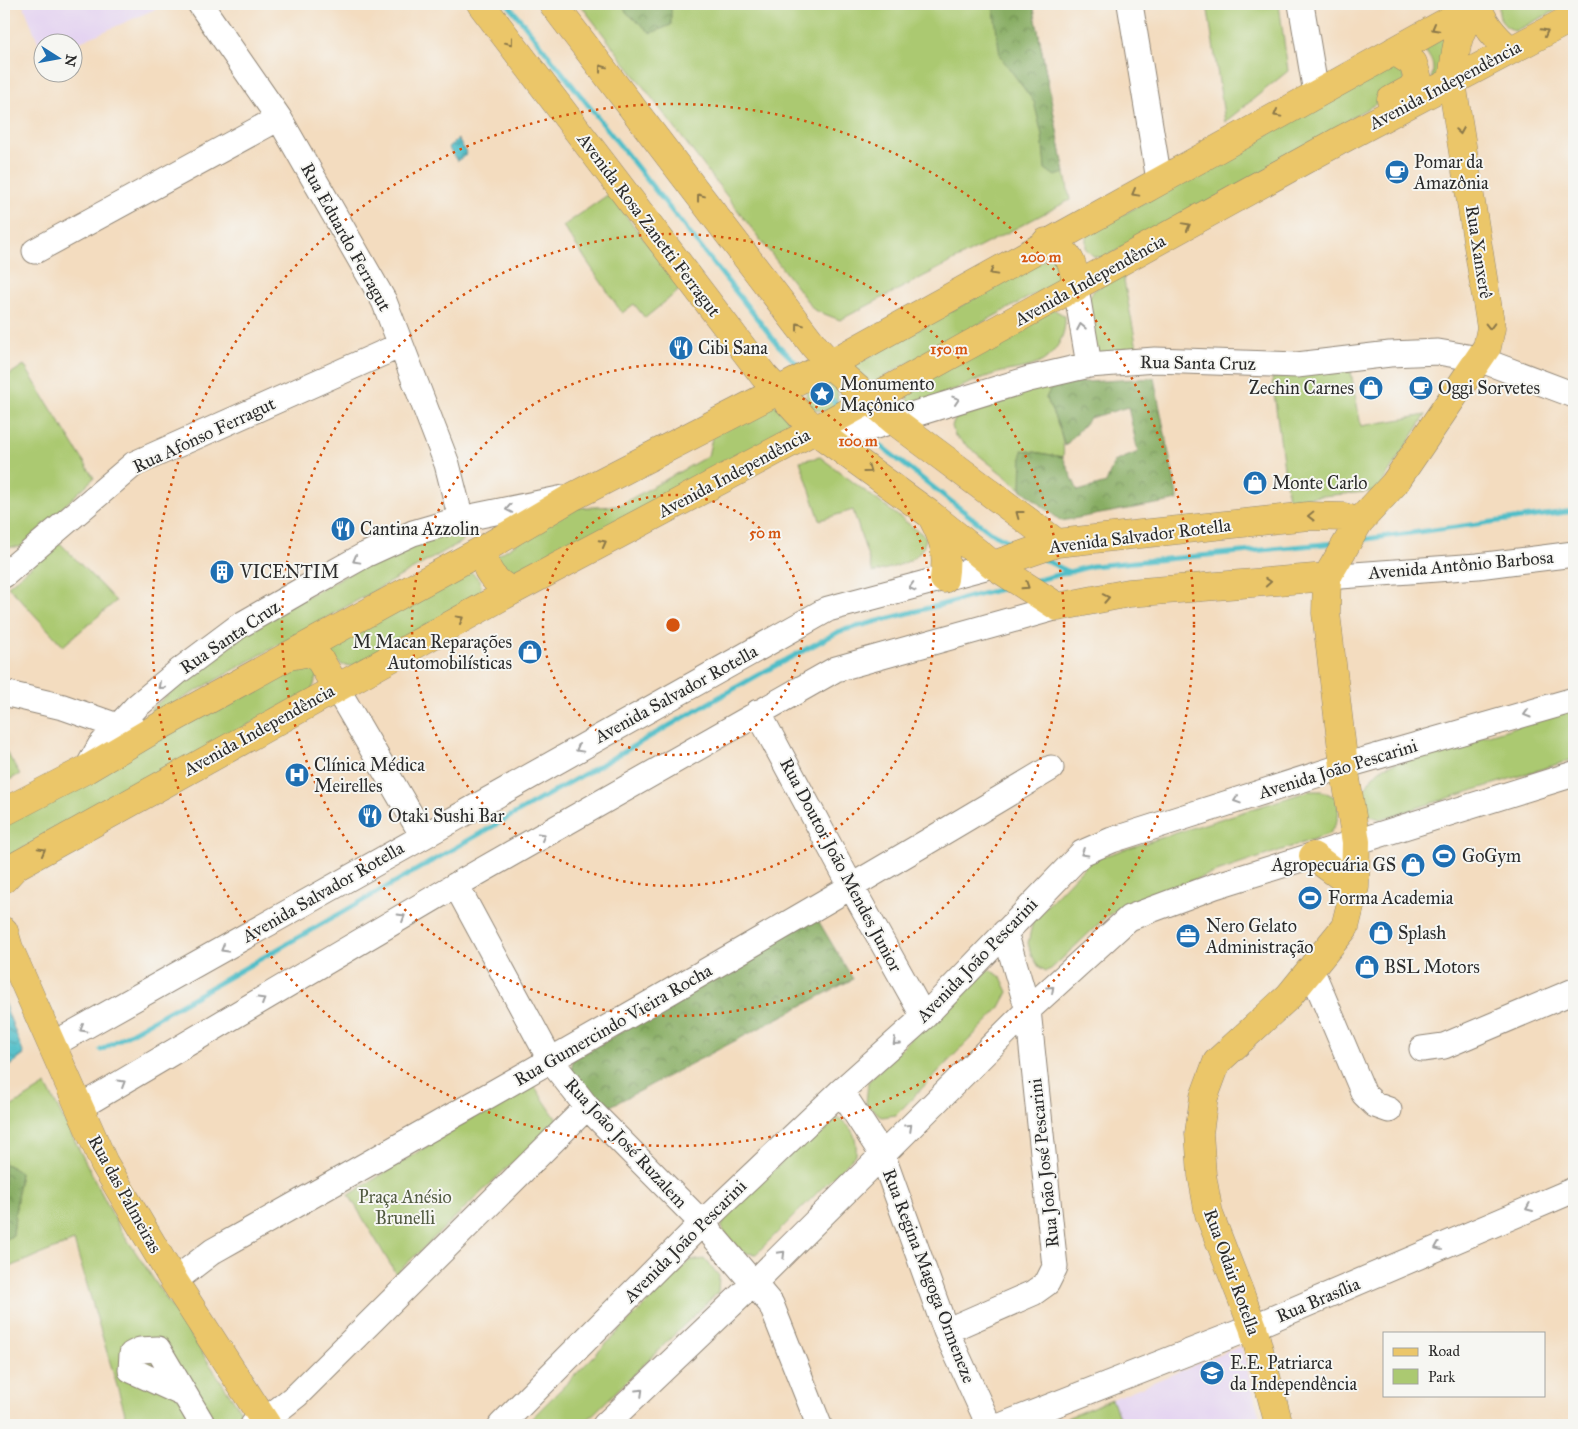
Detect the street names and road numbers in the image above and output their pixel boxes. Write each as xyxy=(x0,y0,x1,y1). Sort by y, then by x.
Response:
street label: Avenida Independência xyxy=(1364,35,1525,135)
street label: Avenida Rosa Zanetti Ferragut xyxy=(571,128,726,322)
street label: Rua Eduardo Ferragut xyxy=(295,159,396,316)
street label: Rua Xanxerê xyxy=(1461,204,1497,300)
street label: Avenida Independência xyxy=(1010,229,1170,331)
street label: Rua Santa Cruz xyxy=(1140,351,1256,375)
street label: Rua Afonso Ferragut xyxy=(129,392,280,479)
street label: Avenida Independência xyxy=(653,423,814,523)
street label: Avenida Salvador Rotella xyxy=(1047,514,1233,558)
street label: Avenida Antônio Barbosa xyxy=(1366,546,1555,584)
street label: Rua Santa Cruz xyxy=(176,595,284,679)
street label: Avenida Salvador Rotella xyxy=(590,640,762,748)
street label: Avenida Independência xyxy=(179,679,339,781)
street label: Avenida João Pescarini xyxy=(1255,734,1420,805)
street label: Rua Doutor João Mendes Junior xyxy=(774,754,907,976)
street label: Avenida Salvador Rotella xyxy=(237,837,408,948)
street label: Avenida João Pescarini xyxy=(911,893,1043,1028)
street label: Rua Gumercindo Vieira Rocha xyxy=(510,959,716,1091)
street label: Rua João José Ruzalem xyxy=(559,1073,692,1213)
street label: Rua João José Pescarini xyxy=(1024,1077,1065,1249)
street label: Rua das Palmeiras xyxy=(83,1131,167,1257)
street label: Rua Regina Magoga Ormeneze xyxy=(877,1166,980,1387)
street label: Avenida João Pescarini xyxy=(618,1175,752,1308)
street label: Rua Odair Rotella xyxy=(1199,1206,1265,1338)
street label: Rua Brasília xyxy=(1273,1272,1363,1327)

